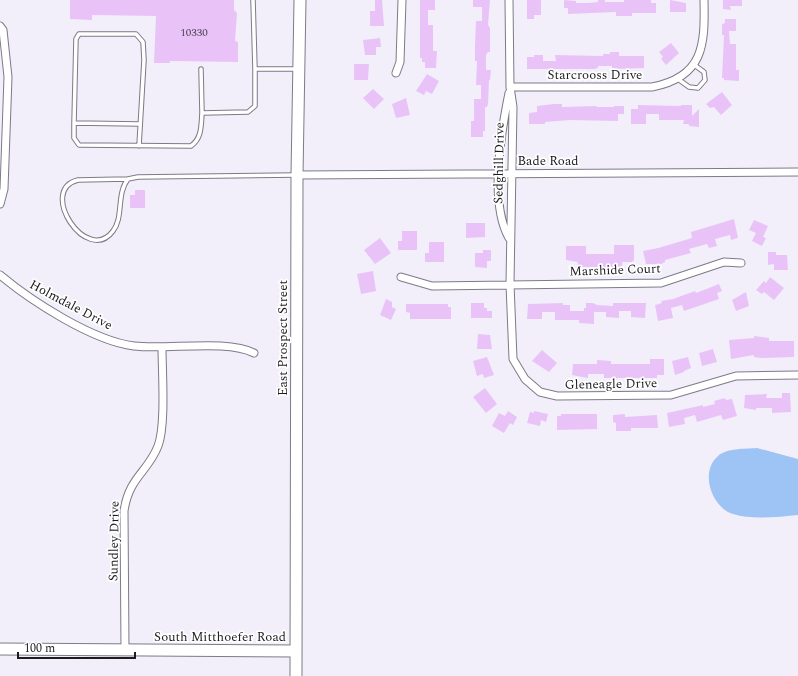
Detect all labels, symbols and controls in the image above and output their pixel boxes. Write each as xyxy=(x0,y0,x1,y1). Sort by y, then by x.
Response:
house number: 10330 xyxy=(180,24,208,41)
street label: Starcrooss Drive xyxy=(548,65,642,85)
street label: Sedghill Drive xyxy=(488,122,510,204)
street label: Bade Road xyxy=(517,151,579,171)
street label: Marshide Court xyxy=(569,258,661,282)
street label: Holmdale Drive xyxy=(26,275,116,335)
street label: East Prospect Street xyxy=(273,280,293,396)
street label: Gleneagle Drive xyxy=(565,373,657,395)
street label: Sundley Drive xyxy=(103,501,125,581)
street label: South Mitthoefer Road xyxy=(154,627,286,647)
scale bar xyxy=(18,634,135,660)
text: 100 m xyxy=(24,639,55,658)

